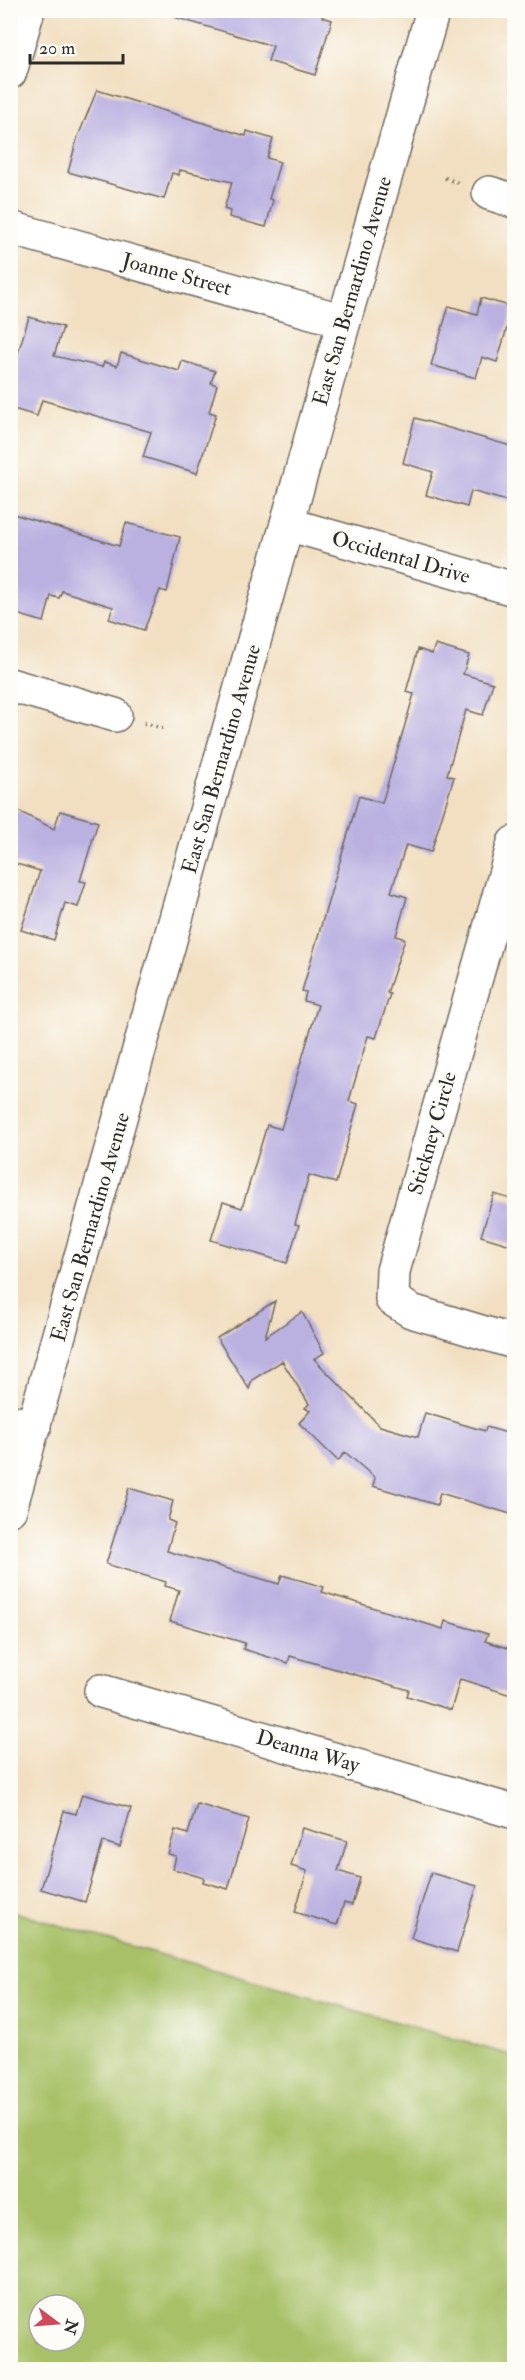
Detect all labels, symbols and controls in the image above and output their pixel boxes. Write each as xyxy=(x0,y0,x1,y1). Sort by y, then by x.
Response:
scale bar xyxy=(30,27,123,65)
text: 20 m xyxy=(39,37,75,60)
street label: East San Bernardino Avenue xyxy=(307,173,398,409)
street label: Joanne Street xyxy=(118,247,235,302)
street label: Occidental Drive xyxy=(329,525,473,590)
street label: East San Bernardino Avenue xyxy=(176,641,267,877)
street label: Stickney Circle xyxy=(402,1068,463,1198)
street label: East San Bernardino Avenue xyxy=(45,1109,136,1345)
street label: Deanna Way xyxy=(253,1724,363,1779)
north arrow xyxy=(27,2293,87,2353)
text: N xyxy=(59,2316,82,2337)

